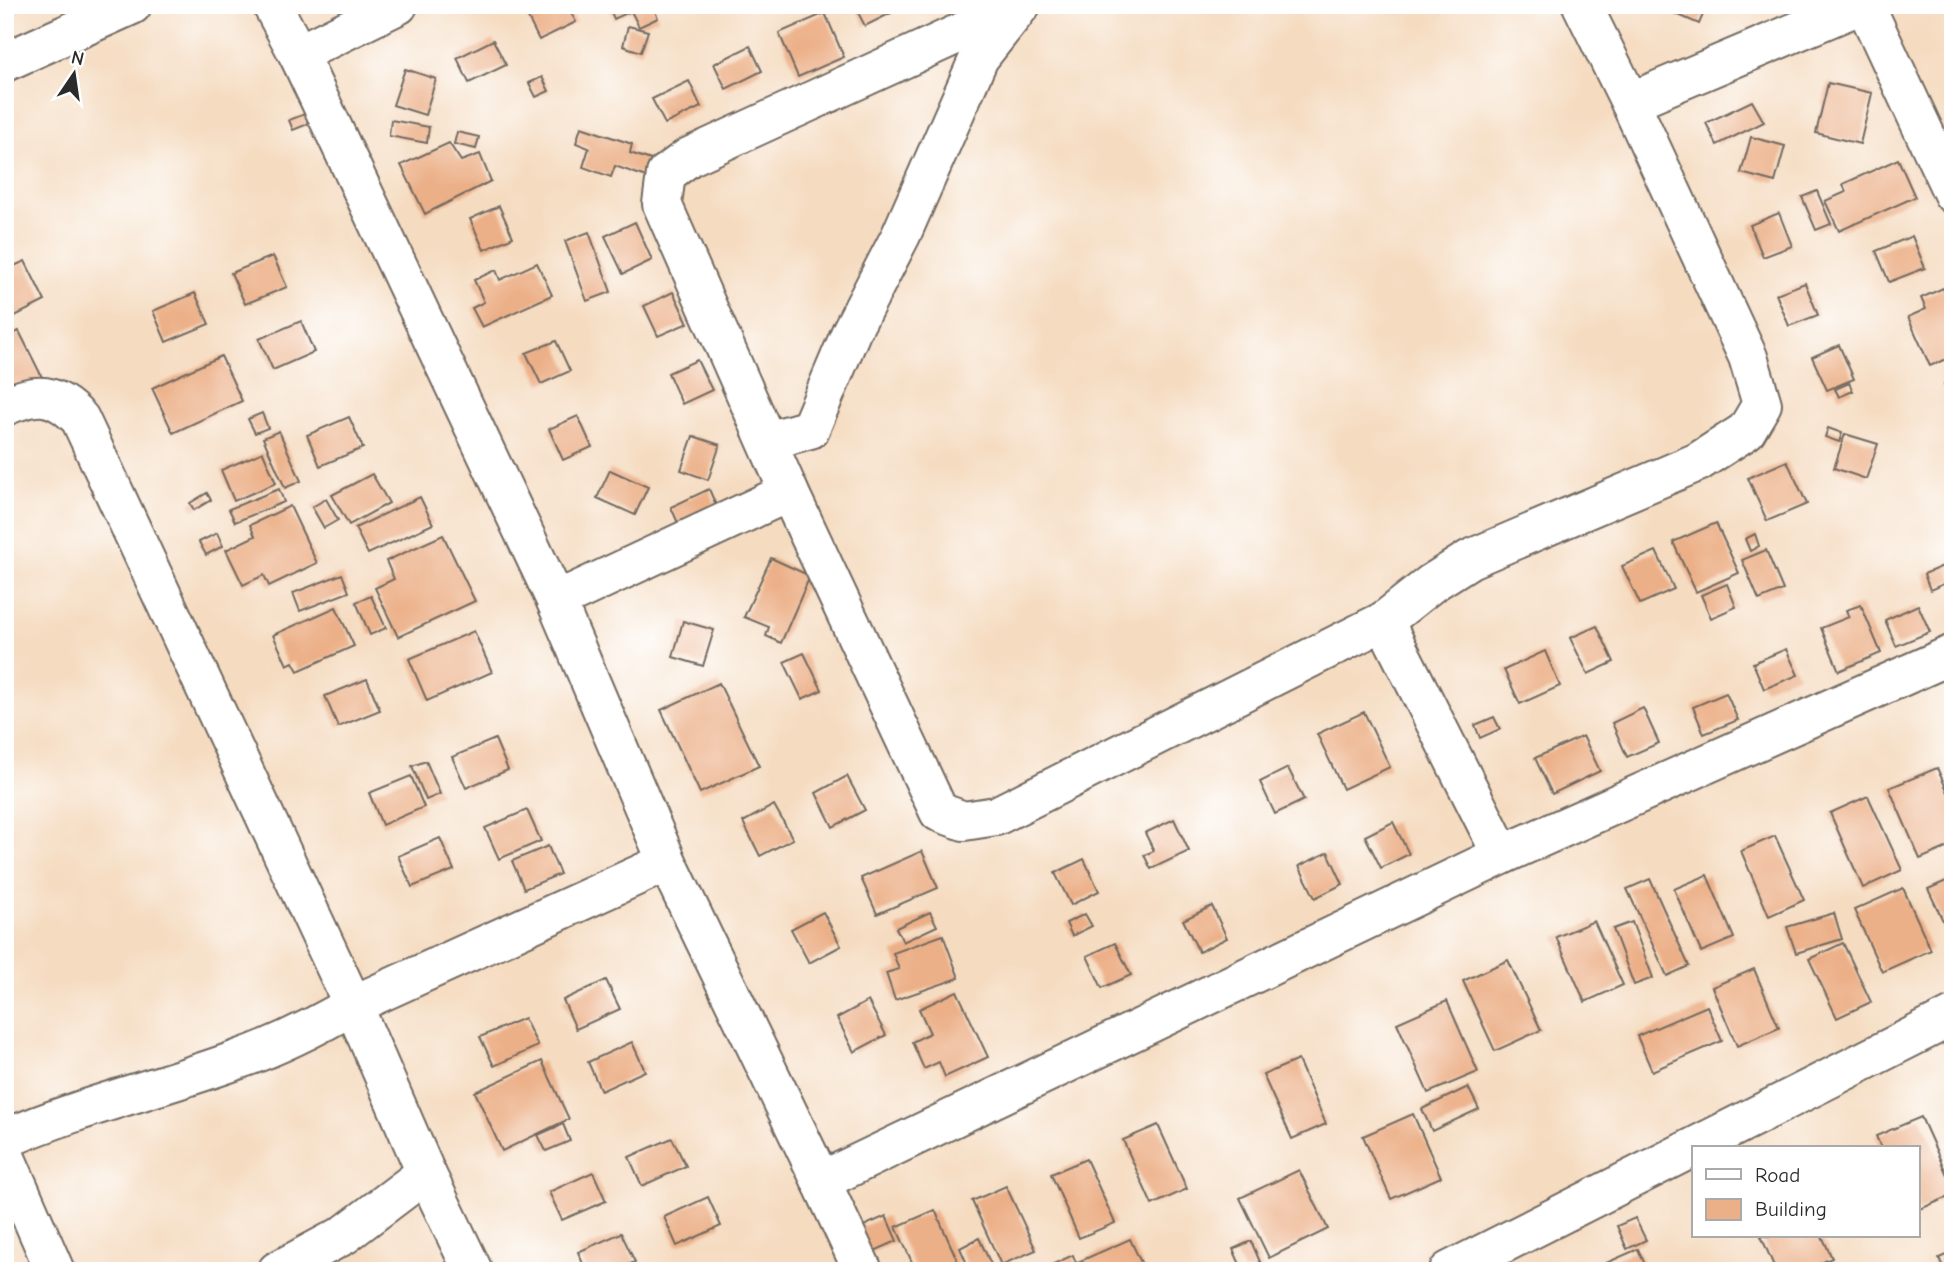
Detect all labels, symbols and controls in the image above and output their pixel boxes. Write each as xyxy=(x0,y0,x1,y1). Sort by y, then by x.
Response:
north arrow xyxy=(38,38,108,108)
text: N xyxy=(69,46,86,71)
legend xyxy=(1692,1146,1920,1238)
text: Road xyxy=(1755,1163,1800,1187)
text: Building xyxy=(1755,1197,1827,1221)

